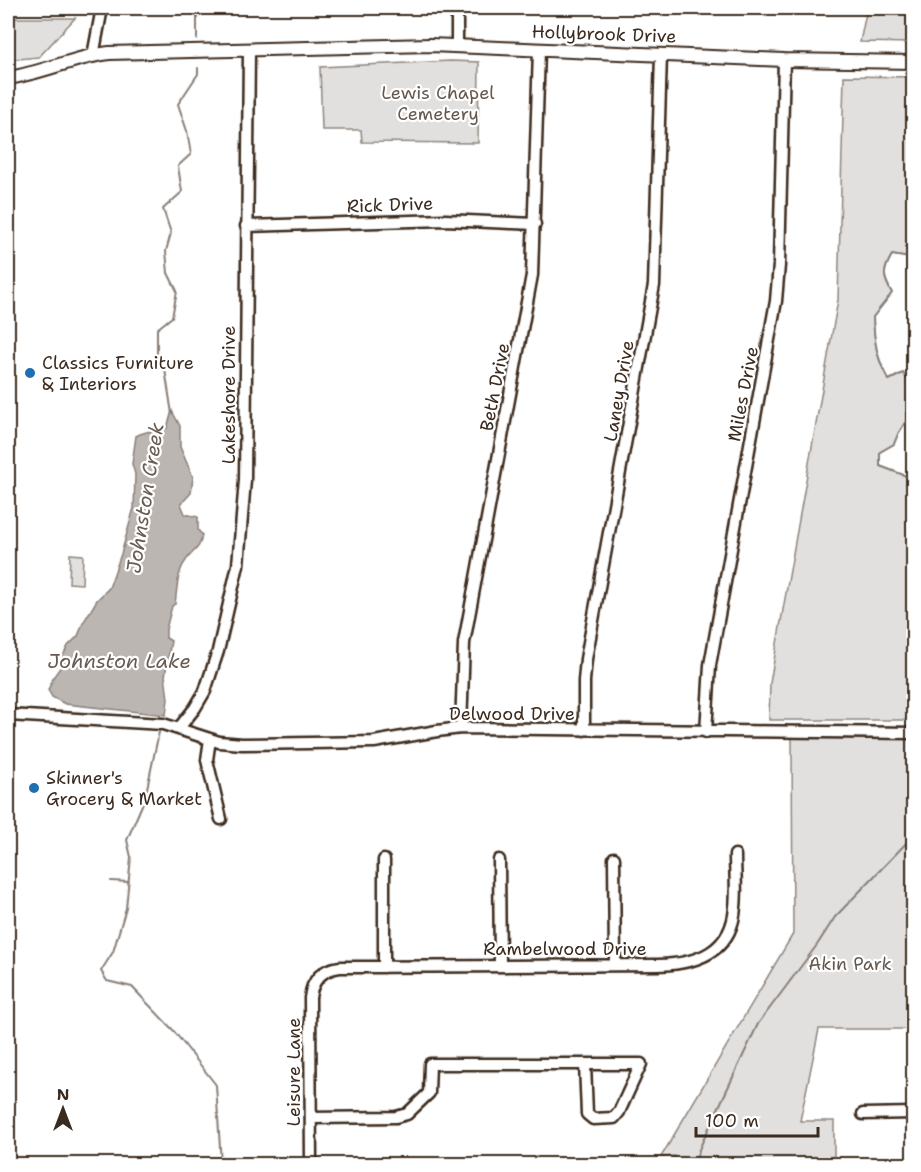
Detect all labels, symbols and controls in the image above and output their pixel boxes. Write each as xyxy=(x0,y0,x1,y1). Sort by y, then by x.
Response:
street label: Hollybrook Drive xyxy=(531,19,677,49)
park label: Lewis Chapel Cemetery xyxy=(381,81,495,126)
street label: Rick Drive xyxy=(346,191,434,219)
street label: Lakeshore Drive xyxy=(217,326,241,464)
street label: Laney Drive xyxy=(598,338,640,444)
street label: Beth Drive xyxy=(475,341,515,433)
street label: Miles Drive xyxy=(722,344,764,444)
place label: Classics Furniture & Interiors xyxy=(42,351,194,396)
marker: Classics Furniture & Interiors xyxy=(23,366,37,380)
water label: Johnston Creek xyxy=(120,420,170,575)
water label: Johnston Lake xyxy=(47,648,191,674)
street label: Delwood Drive xyxy=(449,702,575,726)
place label: Skinner's Grocery & Market xyxy=(46,766,202,811)
marker: Skinner's Grocery & Market xyxy=(27,781,41,795)
street label: Rambelwood Drive xyxy=(483,937,647,961)
park label: Akin Park xyxy=(808,952,892,976)
street label: Leisure Lane xyxy=(282,1018,306,1126)
north arrow xyxy=(33,1079,93,1139)
text: N xyxy=(57,1084,69,1105)
scale bar xyxy=(696,1100,818,1138)
text: 100 m xyxy=(705,1109,759,1133)

